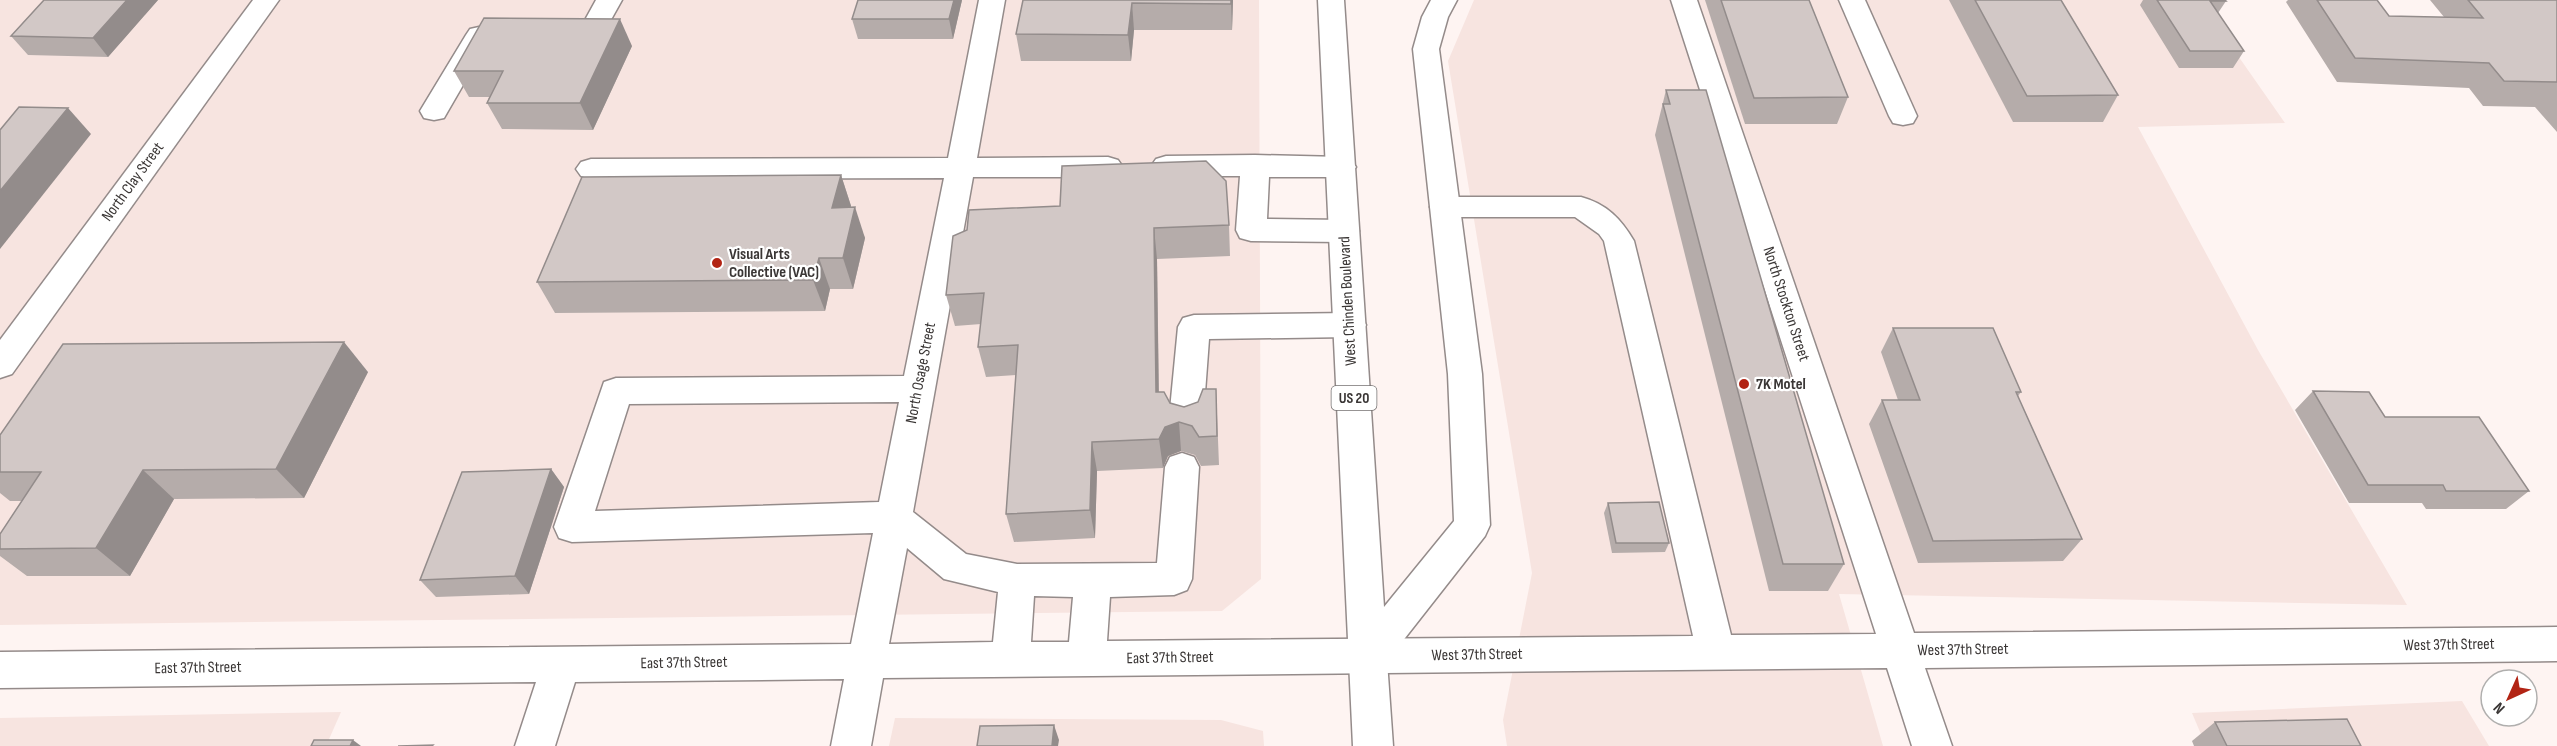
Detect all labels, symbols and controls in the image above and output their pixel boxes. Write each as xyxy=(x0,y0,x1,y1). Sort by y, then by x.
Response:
street label: North Clay Street xyxy=(98,139,168,225)
street label: West Chinden Boulevard xyxy=(1335,236,1361,366)
street label: North Stockton Street xyxy=(1759,244,1813,364)
place label: Visual Arts Collective (VAC) xyxy=(729,245,819,282)
marker: Visual Arts Collective (VAC) xyxy=(710,256,724,270)
street label: North Osage Street xyxy=(902,321,940,425)
place label: 7K Motel xyxy=(1756,375,1806,394)
marker: 7K Motel xyxy=(1737,377,1751,391)
road number: US 20 xyxy=(1332,386,1376,410)
street label: West 37th Street xyxy=(2403,635,2495,655)
street label: West 37th Street xyxy=(1917,640,2009,660)
street label: West 37th Street xyxy=(1431,645,1523,665)
street label: East 37th Street xyxy=(1126,648,1214,668)
street label: East 37th Street xyxy=(640,653,728,673)
street label: East 37th Street xyxy=(154,658,242,678)
north arrow xyxy=(2479,668,2539,728)
text: N xyxy=(2490,698,2509,717)

